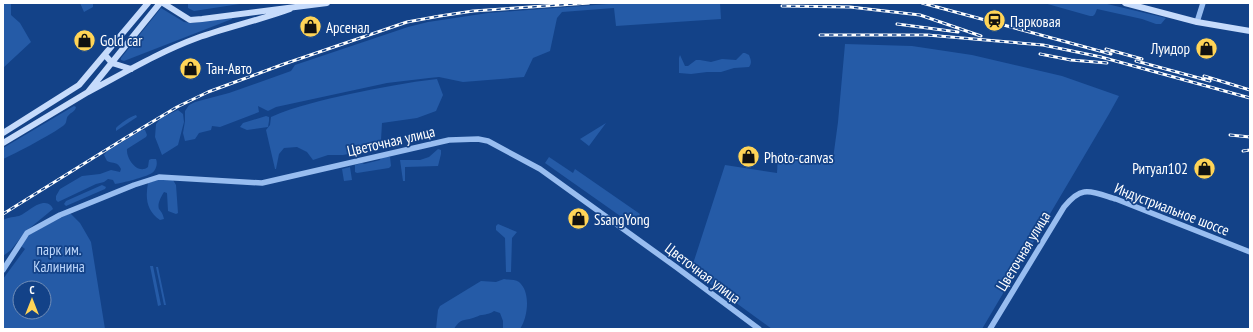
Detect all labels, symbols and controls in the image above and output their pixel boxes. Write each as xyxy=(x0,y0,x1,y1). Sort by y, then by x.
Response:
station icon: Парковая xyxy=(982,8,1008,34)
place label: Парковая xyxy=(1010,12,1061,31)
shop icon: Арсенал xyxy=(298,14,324,40)
place label: Арсенал xyxy=(326,18,370,37)
shop icon: Gold car xyxy=(72,27,98,53)
place label: Gold car xyxy=(100,31,143,50)
shop icon: Луидор xyxy=(1193,35,1219,61)
place label: Луидор xyxy=(1150,39,1190,58)
shop icon: Тан-Авто xyxy=(178,55,204,81)
place label: Тан-Авто xyxy=(206,59,252,78)
street label: Цветочная улица xyxy=(345,122,437,160)
shop icon: Photo-canvas xyxy=(735,144,761,170)
place label: Photo-canvas xyxy=(764,148,834,167)
shop icon: Ритуал102 xyxy=(1191,155,1217,181)
place label: Ритуал102 xyxy=(1132,159,1188,178)
street label: Индустриальное шоссе xyxy=(1112,178,1232,240)
shop icon: SsangYong xyxy=(566,206,592,232)
street label: Цветочная улица xyxy=(992,208,1054,294)
place label: SsangYong xyxy=(594,210,650,229)
street label: Цветочная улица xyxy=(661,238,745,308)
park label: парк им. Калинина xyxy=(33,240,85,276)
north arrow xyxy=(12,280,52,320)
text: С xyxy=(29,283,35,297)

